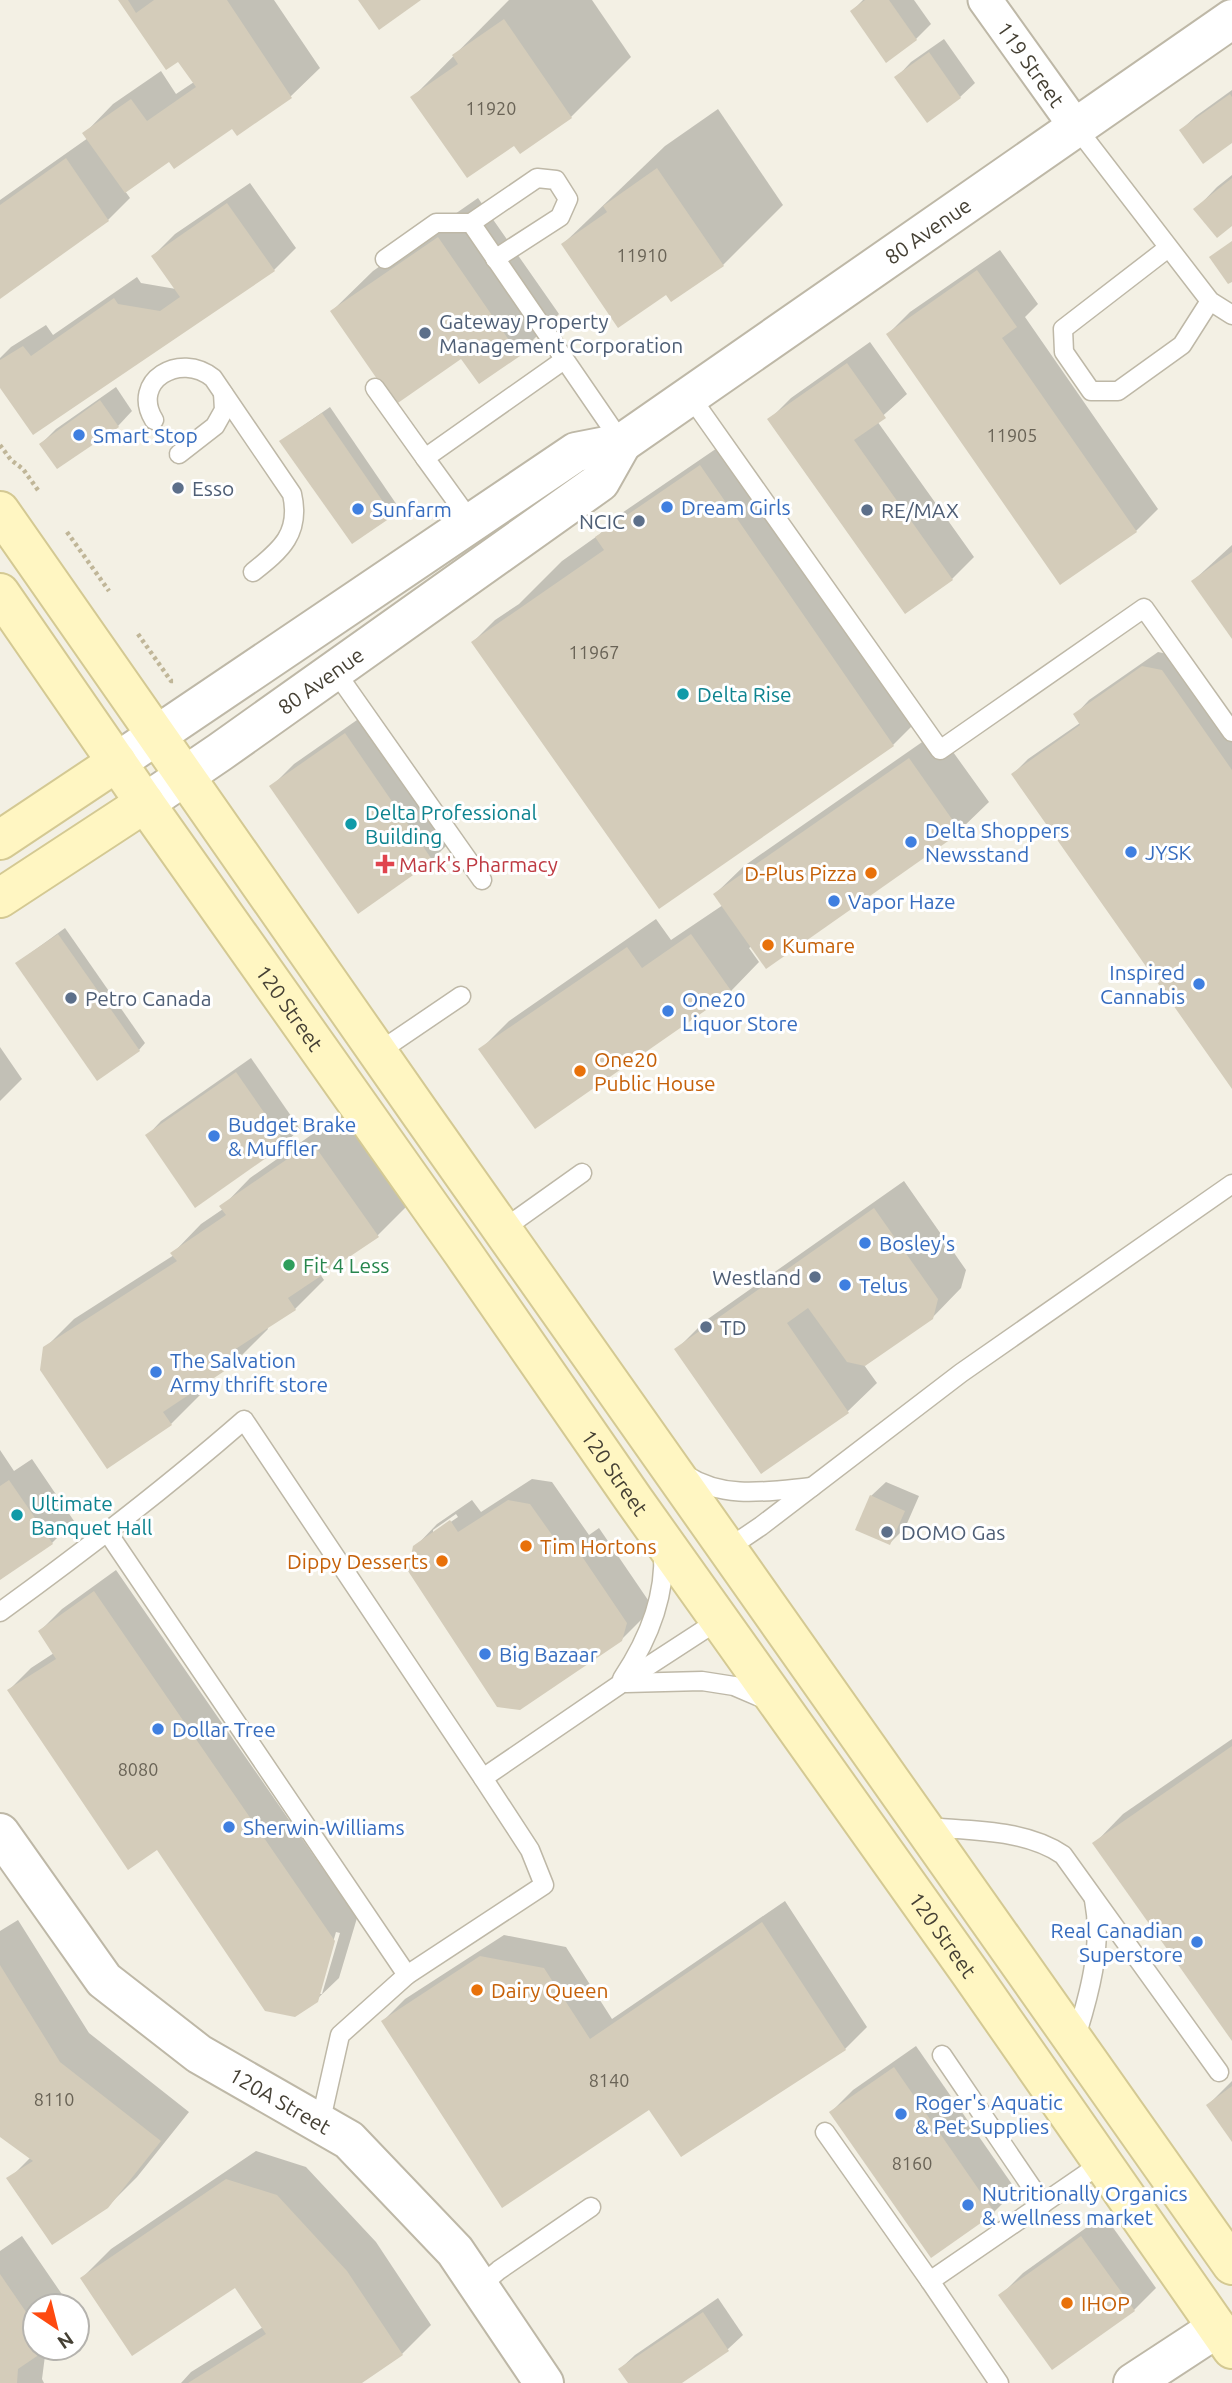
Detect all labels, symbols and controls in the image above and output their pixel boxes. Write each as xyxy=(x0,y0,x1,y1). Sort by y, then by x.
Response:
street label: 119 Street xyxy=(992,17,1070,111)
house number: 11920 xyxy=(466,98,516,118)
street label: 80 Avenue xyxy=(880,192,975,269)
house number: 11910 xyxy=(617,245,667,265)
place label: Gateway Property Management Corporation xyxy=(439,309,683,357)
marker: Gateway Property Management Corporation xyxy=(417,325,433,341)
place label: Smart Stop xyxy=(93,423,198,447)
house number: 11905 xyxy=(987,425,1037,445)
marker: Smart Stop xyxy=(71,427,87,443)
place label: Esso xyxy=(192,476,234,500)
marker: Esso xyxy=(170,480,186,496)
place label: Dream Girls xyxy=(681,495,791,519)
place label: Sunfarm xyxy=(372,497,452,521)
place label: RE/MAX xyxy=(881,498,959,522)
marker: Dream Girls xyxy=(659,499,675,515)
marker: Sunfarm xyxy=(350,501,366,517)
marker: RE/MAX xyxy=(859,502,875,518)
place label: NCIC xyxy=(579,509,625,533)
marker: NCIC xyxy=(631,513,647,529)
street label: 80 Avenue xyxy=(273,642,368,719)
house number: 11967 xyxy=(569,642,619,662)
place label: Delta Rise xyxy=(697,682,792,706)
marker: Delta Rise xyxy=(675,686,691,702)
place label: Delta Professional Building xyxy=(365,800,537,848)
marker: Delta Professional Building xyxy=(343,816,359,832)
place label: Delta Shoppers Newsstand xyxy=(925,818,1069,866)
marker: Delta Shoppers Newsstand xyxy=(903,834,919,850)
place label: JYSK xyxy=(1145,840,1191,864)
marker: JYSK xyxy=(1123,844,1139,860)
place label: Mark's Pharmacy xyxy=(399,852,558,876)
marker: Mark's Pharmacy xyxy=(377,856,393,872)
place label: D-Plus Pizza xyxy=(744,861,857,885)
marker: D-Plus Pizza xyxy=(863,865,879,881)
place label: Vapor Haze xyxy=(848,889,956,913)
marker: Vapor Haze xyxy=(826,893,842,909)
place label: Kumare xyxy=(782,933,855,957)
marker: Kumare xyxy=(760,937,776,953)
street label: 120 Street xyxy=(251,960,328,1055)
place label: Inspired Cannabis xyxy=(1100,960,1185,1008)
marker: Inspired Cannabis xyxy=(1191,976,1207,992)
place label: Petro Canada xyxy=(85,986,212,1010)
place label: One20 Liquor Store xyxy=(682,987,798,1035)
marker: Petro Canada xyxy=(63,990,79,1006)
marker: One20 Liquor Store xyxy=(660,1003,676,1019)
place label: One20 Public House xyxy=(594,1047,716,1095)
marker: One20 Public House xyxy=(572,1063,588,1079)
place label: Budget Brake & Muffler xyxy=(228,1112,356,1160)
marker: Budget Brake & Muffler xyxy=(206,1128,222,1144)
place label: Bosley's xyxy=(879,1231,955,1255)
marker: Bosley's xyxy=(857,1235,873,1251)
place label: Fit 4 Less xyxy=(303,1253,389,1277)
marker: Fit 4 Less xyxy=(281,1257,297,1273)
place label: Westland xyxy=(712,1265,801,1289)
marker: Westland xyxy=(807,1269,823,1285)
place label: Telus xyxy=(859,1273,908,1297)
marker: Telus xyxy=(837,1277,853,1293)
place label: TD xyxy=(720,1315,747,1339)
marker: TD xyxy=(698,1319,714,1335)
place label: The Salvation Army thrift store xyxy=(170,1348,328,1396)
marker: The Salvation Army thrift store xyxy=(148,1364,164,1380)
street label: 120 Street xyxy=(577,1425,653,1520)
place label: Ultimate Banquet Hall xyxy=(31,1491,153,1539)
marker: Ultimate Banquet Hall xyxy=(9,1507,25,1523)
place label: DOMO Gas xyxy=(901,1520,1005,1544)
marker: DOMO Gas xyxy=(879,1524,895,1540)
place label: Tim Hortons xyxy=(540,1534,657,1558)
marker: Tim Hortons xyxy=(518,1538,534,1554)
place label: Dippy Desserts xyxy=(287,1549,428,1573)
marker: Dippy Desserts xyxy=(434,1553,450,1569)
place label: Big Bazaar xyxy=(499,1642,598,1666)
marker: Big Bazaar xyxy=(477,1646,493,1662)
place label: Dollar Tree xyxy=(172,1717,276,1741)
marker: Dollar Tree xyxy=(150,1721,166,1737)
house number: 8080 xyxy=(118,1759,158,1779)
place label: Sherwin-Williams xyxy=(243,1815,405,1839)
marker: Sherwin-Williams xyxy=(221,1819,237,1835)
street label: 120 Street xyxy=(905,1887,982,1982)
place label: Real Canadian Superstore xyxy=(1051,1918,1183,1966)
marker: Real Canadian Superstore xyxy=(1189,1934,1205,1950)
place label: Dairy Queen xyxy=(491,1978,609,2002)
marker: Dairy Queen xyxy=(469,1982,485,1998)
street label: 120A Street xyxy=(225,2062,335,2139)
house number: 8140 xyxy=(589,2070,629,2090)
house number: 8110 xyxy=(34,2089,74,2109)
place label: Roger's Aquatic & Pet Supplies xyxy=(915,2090,1063,2138)
marker: Roger's Aquatic & Pet Supplies xyxy=(893,2106,909,2122)
house number: 8160 xyxy=(892,2153,932,2173)
place label: Nutritionally Organics & wellness market xyxy=(982,2181,1188,2229)
marker: Nutritionally Organics & wellness market xyxy=(960,2197,976,2213)
place label: IHOP xyxy=(1081,2291,1130,2315)
north arrow xyxy=(21,2292,91,2362)
marker: IHOP xyxy=(1059,2295,1075,2311)
text: N xyxy=(54,2328,78,2354)

